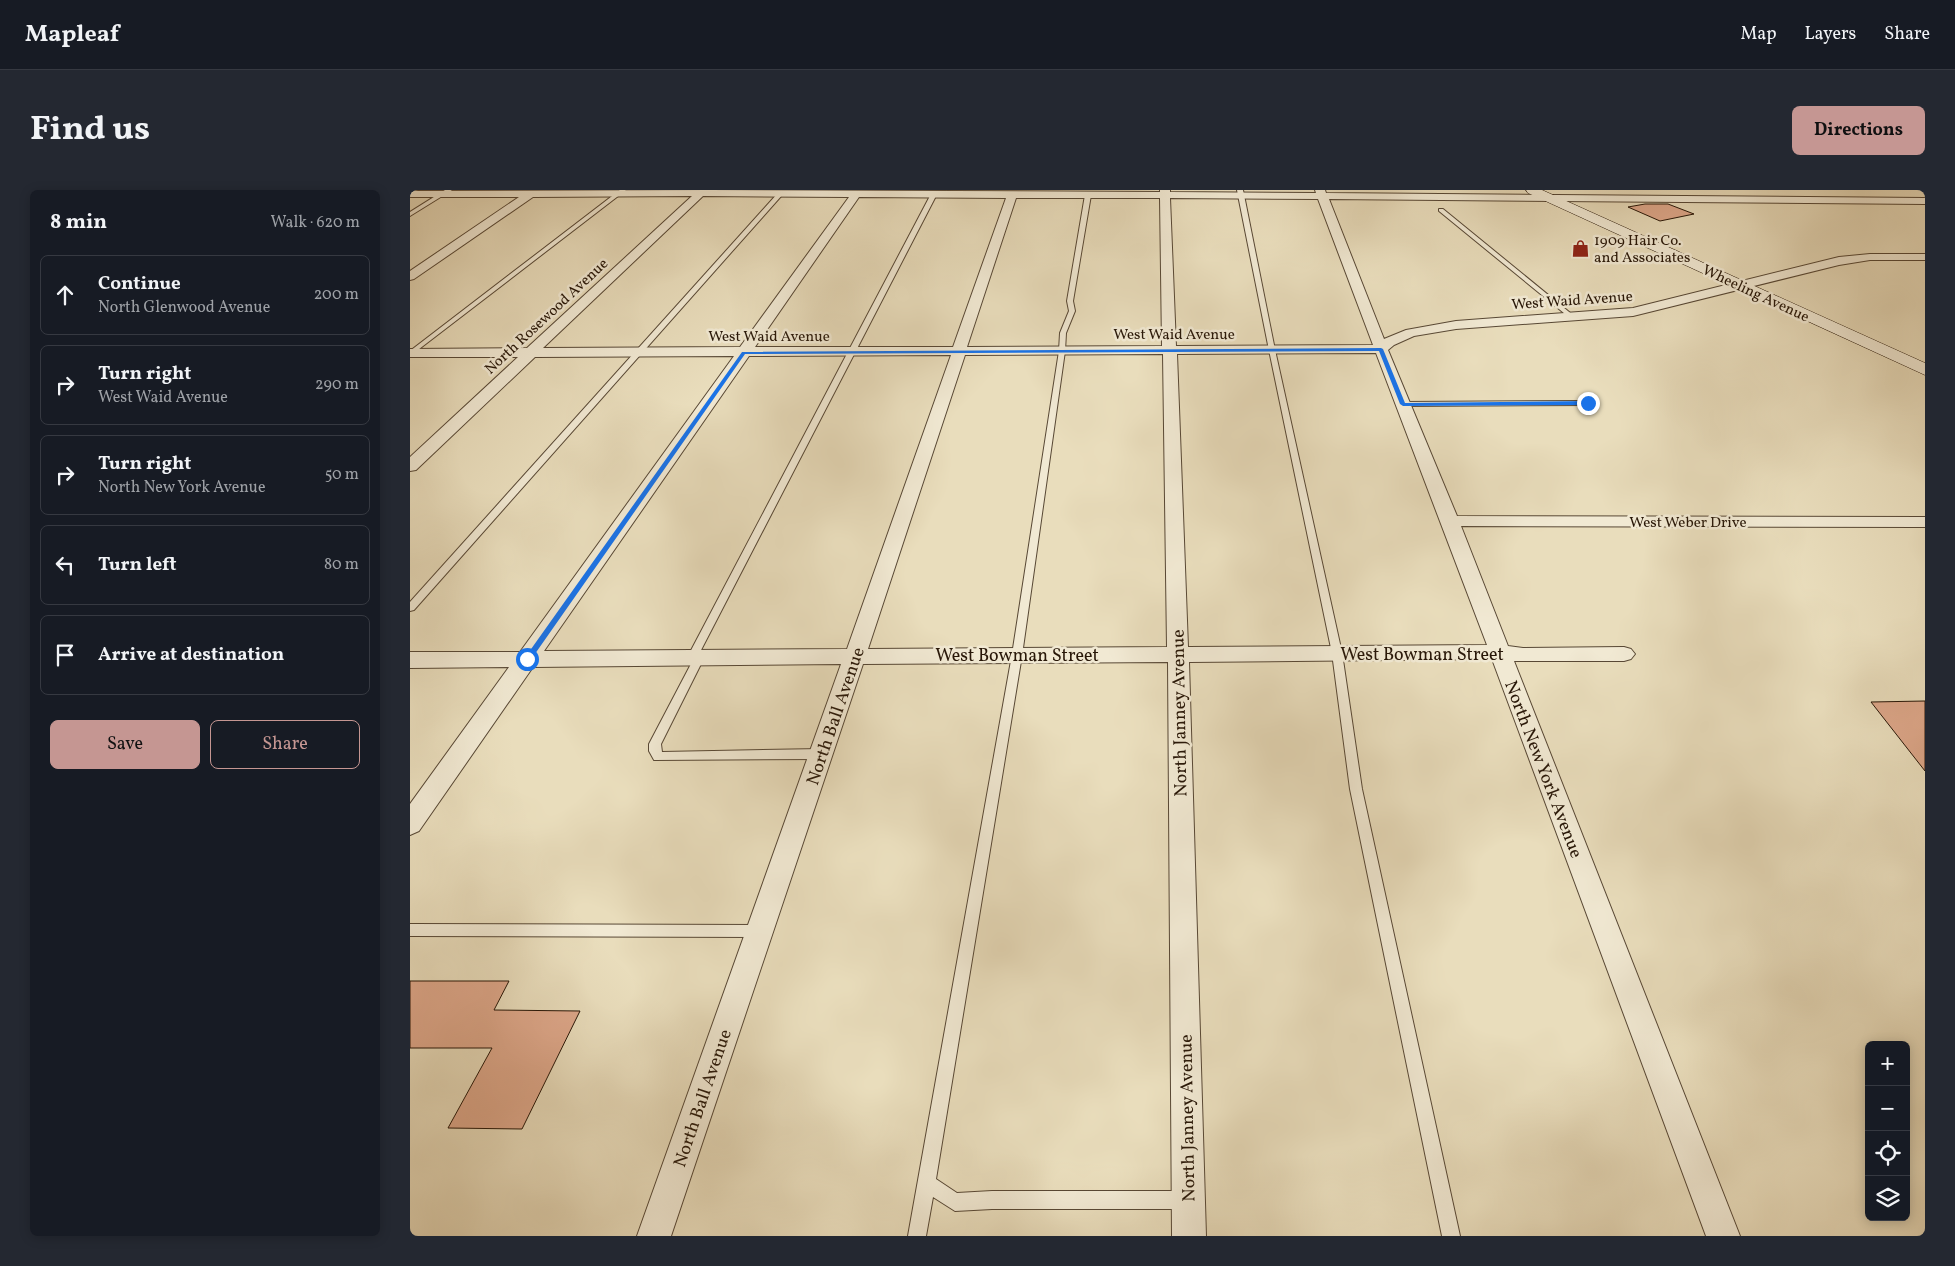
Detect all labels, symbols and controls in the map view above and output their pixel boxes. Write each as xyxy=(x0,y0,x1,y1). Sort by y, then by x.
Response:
text: Mapleaf xyxy=(25,18,119,52)
text: Map xyxy=(1740,22,1776,47)
text: Layers xyxy=(1804,22,1856,47)
text: Share xyxy=(1884,22,1930,47)
text: Find us xyxy=(30,106,150,154)
button: Directions xyxy=(1792,106,1925,155)
text: 8 min xyxy=(50,208,107,237)
text: Walk · 620 m xyxy=(271,212,360,234)
place label: 1909 Hair Co. and Associates xyxy=(1594,231,1690,269)
shop icon: 1909 Hair Co. and Associates xyxy=(1570,239,1590,259)
street label: North Rosewood Avenue xyxy=(481,254,613,380)
street label: Wheeling Avenue xyxy=(1698,260,1812,328)
text: Continue xyxy=(98,271,181,297)
icon: ahead xyxy=(51,281,79,309)
text: 200 m xyxy=(314,284,359,306)
street label: West Waid Avenue xyxy=(1511,287,1634,316)
text: North Glenwood Avenue xyxy=(98,297,270,319)
street label: West Waid Avenue xyxy=(1113,325,1235,346)
street label: West Waid Avenue xyxy=(708,327,830,348)
text: Turn right xyxy=(98,361,191,387)
icon: right xyxy=(51,371,79,399)
text: 290 m xyxy=(315,374,359,396)
text: West Waid Avenue xyxy=(98,387,228,409)
route end xyxy=(1577,392,1600,415)
text: Turn right xyxy=(98,451,191,477)
icon: right xyxy=(51,461,79,489)
text: 50 m xyxy=(325,464,359,486)
text: North New York Avenue xyxy=(98,477,265,499)
street label: West Weber Drive xyxy=(1629,513,1747,534)
icon: left xyxy=(51,551,79,579)
text: Turn left xyxy=(98,552,177,578)
text: 80 m xyxy=(324,554,359,576)
street label: North Janney Avenue xyxy=(1167,629,1194,797)
icon: arrive xyxy=(51,641,79,669)
text: Arrive at destination xyxy=(98,642,284,668)
street label: West Bowman Street xyxy=(1340,643,1504,668)
street label: North Ball Avenue xyxy=(801,644,872,789)
street label: West Bowman Street xyxy=(935,644,1099,669)
route start xyxy=(516,648,539,671)
street label: North New York Avenue xyxy=(1497,677,1588,862)
button: Save xyxy=(50,720,200,769)
button: Share xyxy=(210,720,360,769)
street label: North Ball Avenue xyxy=(668,1026,739,1171)
street label: North Janney Avenue xyxy=(1175,1034,1202,1202)
map controls xyxy=(1865,1041,1910,1221)
button: + xyxy=(1865,1041,1910,1086)
button: − xyxy=(1865,1086,1910,1131)
button: locate xyxy=(1865,1131,1910,1176)
button: layers xyxy=(1865,1176,1910,1221)

